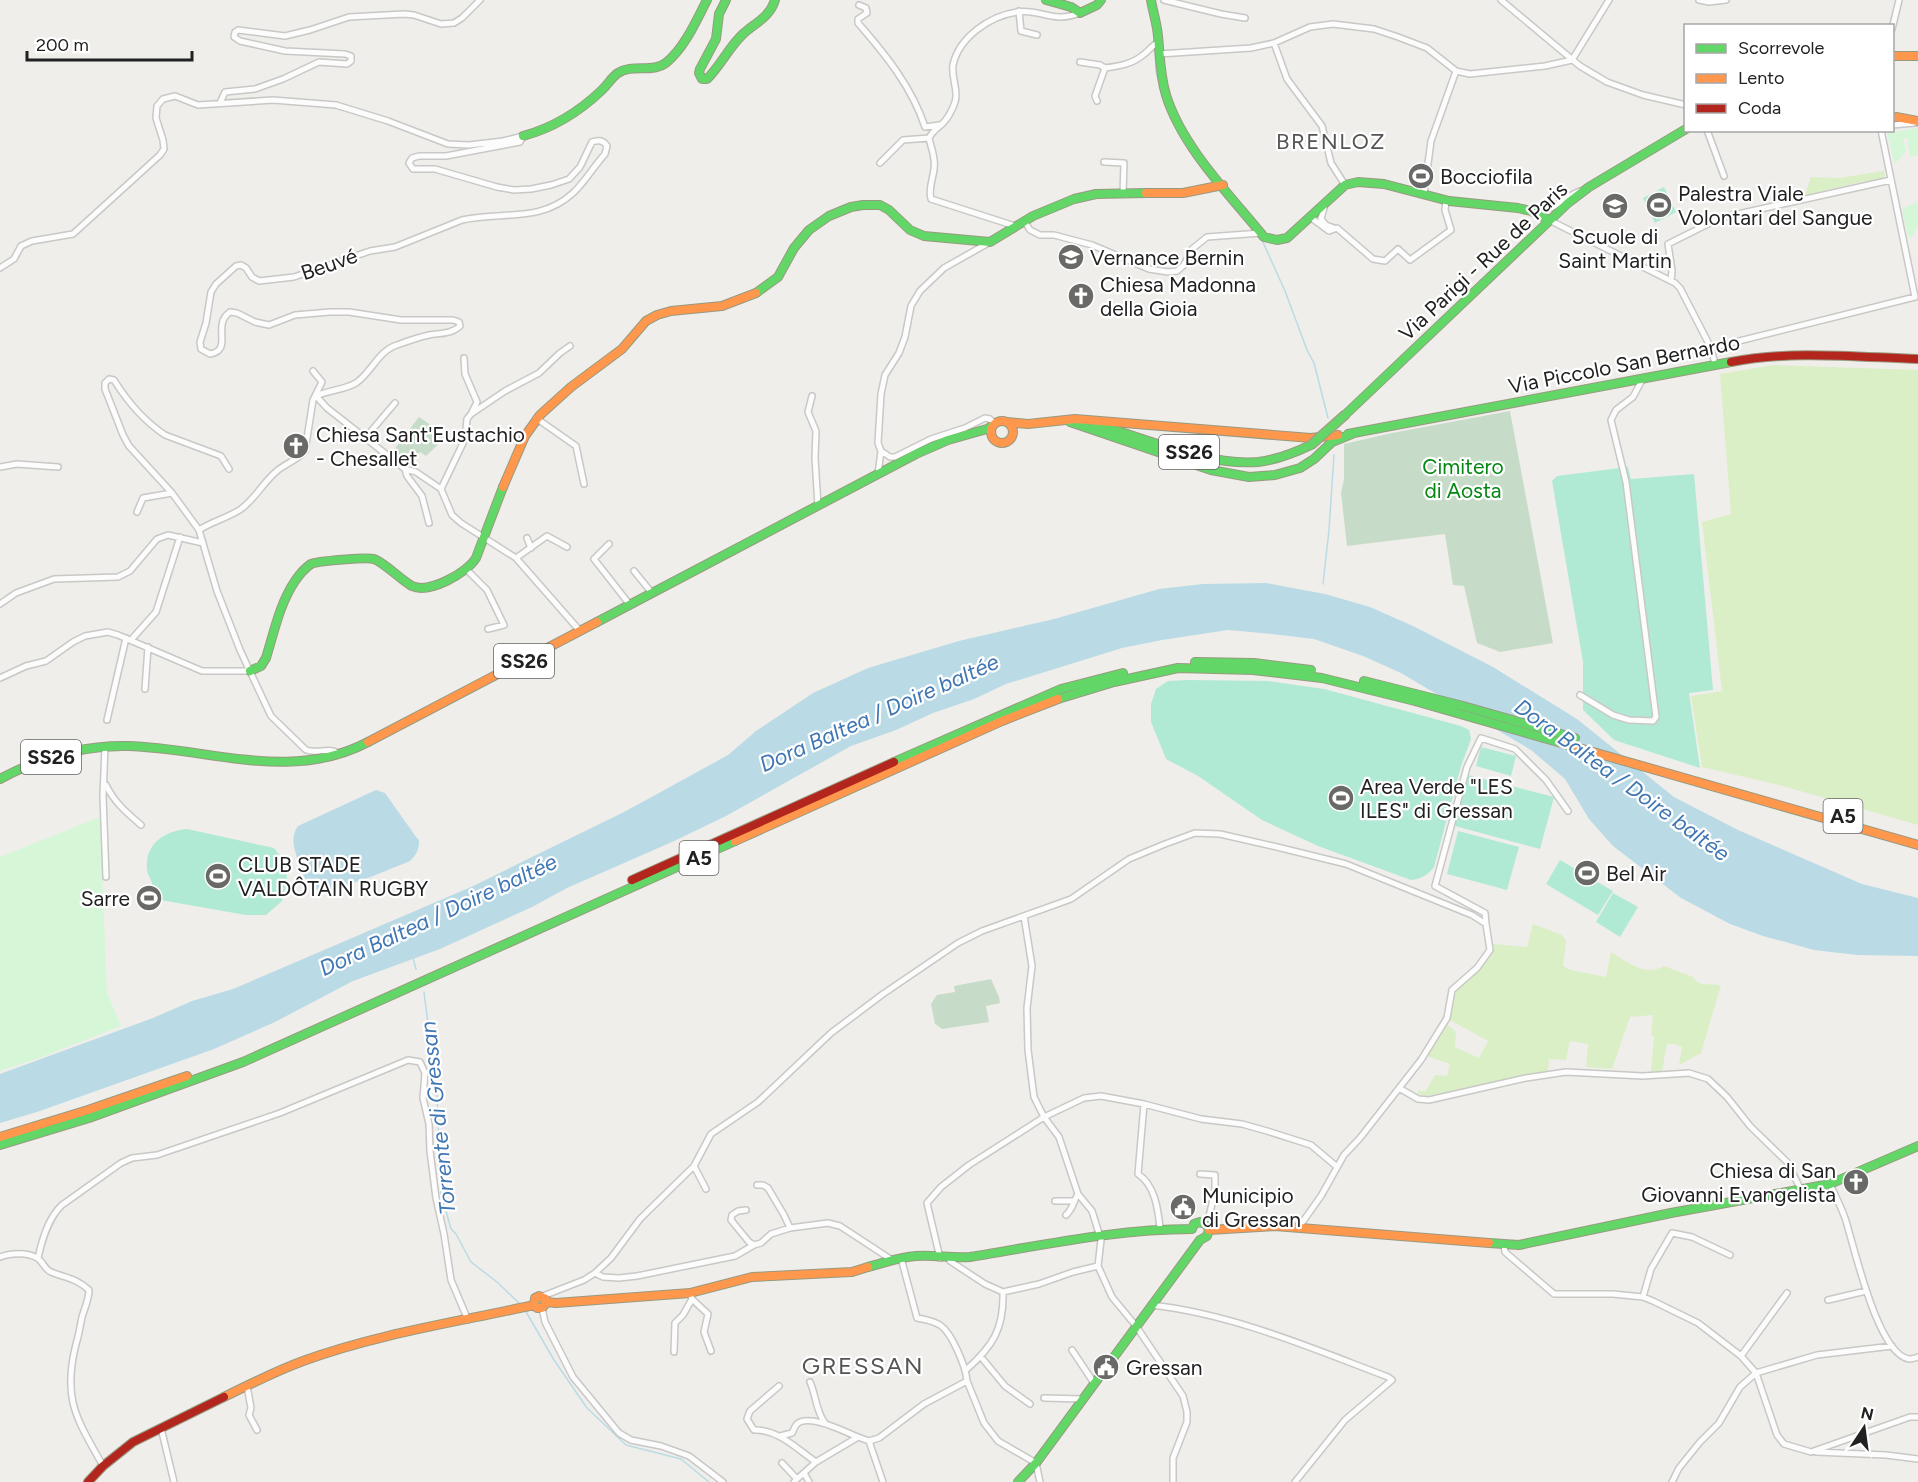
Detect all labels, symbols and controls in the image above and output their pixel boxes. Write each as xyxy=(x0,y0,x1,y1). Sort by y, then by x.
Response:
scale bar xyxy=(27,24,192,62)
legend xyxy=(1684,24,1894,132)
text: 200 m xyxy=(36,34,89,56)
text: Scorrevole xyxy=(1738,37,1825,59)
text: Lento xyxy=(1738,67,1784,89)
text: Coda xyxy=(1738,97,1781,119)
district label: BRENLOZ xyxy=(1276,128,1386,155)
sports icon: Bocciofila xyxy=(1406,161,1436,191)
place label: Bocciofila xyxy=(1440,164,1533,189)
street label: Via Parigi - Rue de Paris xyxy=(1394,176,1572,346)
place label: Palestra Viale Volontari del Sangue xyxy=(1678,181,1873,230)
sports icon: Palestra Viale Volontari del Sangue xyxy=(1644,190,1674,220)
school or university icon: Scuole di Saint Martin xyxy=(1600,191,1630,221)
place label: Scuole di Saint Martin xyxy=(1558,224,1672,273)
school or university icon: Vernance Bernin xyxy=(1056,242,1086,272)
street label: Beuvé xyxy=(297,243,361,285)
place label: Vernance Bernin xyxy=(1090,245,1244,270)
place label: Chiesa Madonna della Gioia xyxy=(1100,272,1256,321)
church icon: Chiesa Madonna della Gioia xyxy=(1066,281,1096,311)
street label: Via Piccolo San Bernardo xyxy=(1506,329,1742,399)
place label: Chiesa Sant'Eustachio - Chesallet xyxy=(316,422,525,471)
church icon: Chiesa Sant'Eustachio - Chesallet xyxy=(281,431,311,461)
road number: SS26 xyxy=(1159,435,1219,469)
park label: Cimitero di Aosta xyxy=(1422,454,1504,503)
road number: SS26 xyxy=(494,644,554,678)
water label: Dora Baltea / Doire baltée xyxy=(755,648,1003,778)
water label: Dora Baltea / Doire baltée xyxy=(1509,693,1735,867)
road number: SS26 xyxy=(21,740,81,774)
place label: Area Verde "LES ILES" di Gressan xyxy=(1360,774,1513,823)
sports icon: Area Verde "LES ILES" di Gressan xyxy=(1326,783,1356,813)
road number: A5 xyxy=(1824,799,1862,833)
road number: A5 xyxy=(680,841,718,875)
water label: Dora Baltea / Doire baltée xyxy=(315,848,561,982)
place label: CLUB STADE VALDÔTAIN RUGBY xyxy=(238,852,429,901)
sports icon: Bel Air xyxy=(1572,858,1602,888)
sports icon: CLUB STADE VALDÔTAIN RUGBY xyxy=(203,861,233,891)
place label: Bel Air xyxy=(1606,861,1666,886)
sports icon: Sarre xyxy=(134,883,164,913)
place label: Sarre xyxy=(81,886,130,911)
water label: Torrente di Gressan xyxy=(414,1020,462,1216)
place label: Chiesa di San Giovanni Evangelista xyxy=(1641,1158,1836,1207)
church icon: Chiesa di San Giovanni Evangelista xyxy=(1841,1167,1871,1197)
place label: Municipio di Gressan xyxy=(1202,1183,1301,1232)
public building icon: Municipio di Gressan xyxy=(1168,1192,1198,1222)
district label: GRESSAN xyxy=(802,1351,924,1380)
public building icon: Gressan xyxy=(1091,1352,1121,1382)
place label: Gressan xyxy=(1126,1355,1203,1380)
north arrow xyxy=(1834,1398,1894,1458)
text: N xyxy=(1859,1403,1875,1425)

